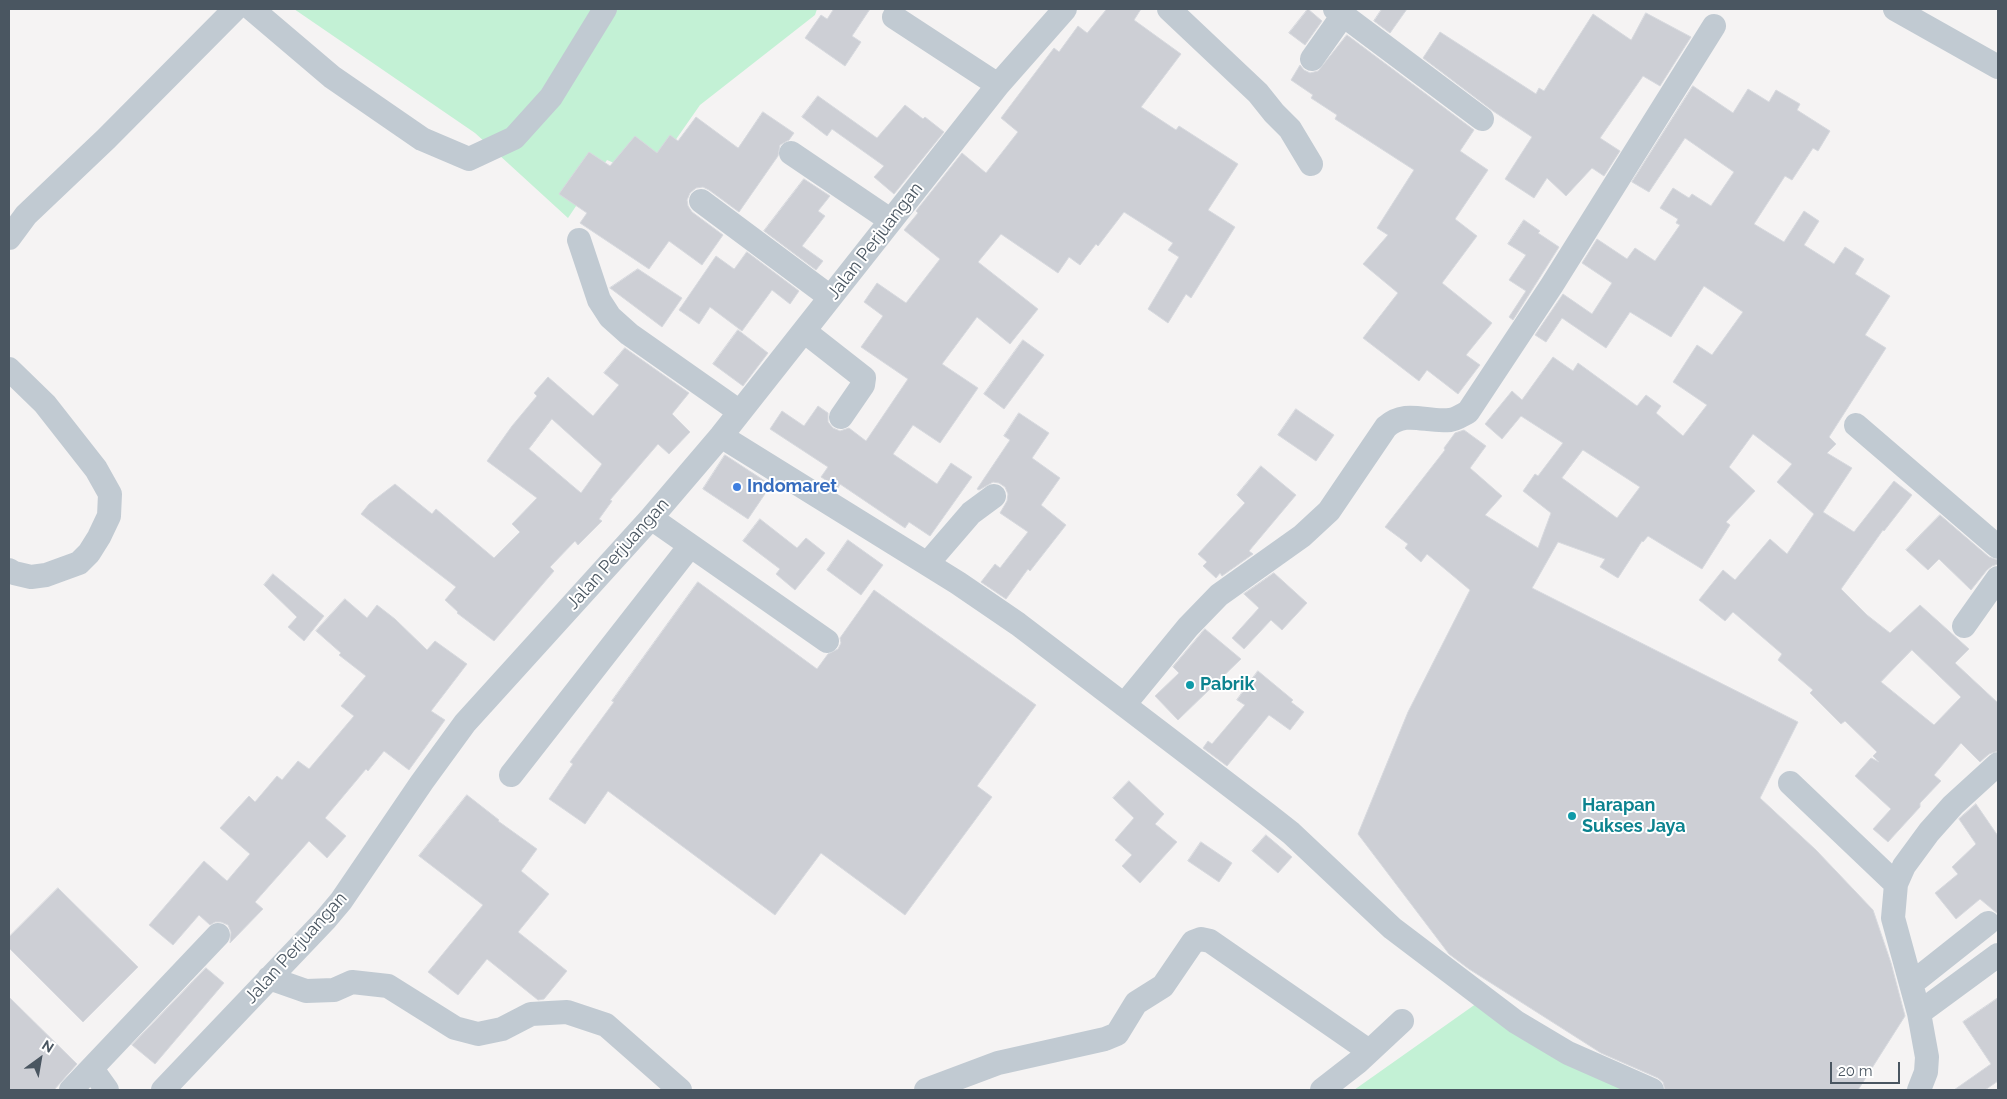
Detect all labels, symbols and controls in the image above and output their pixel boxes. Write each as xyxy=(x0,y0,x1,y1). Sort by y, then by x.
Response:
street label: Jalan Perjuangan xyxy=(823,178,927,304)
place label: Indomaret xyxy=(747,476,837,498)
marker: Indomaret xyxy=(731,481,743,493)
street label: Jalan Perjuangan xyxy=(562,494,674,614)
place label: Pabrik xyxy=(1200,674,1254,696)
marker: Pabrik xyxy=(1184,679,1196,691)
place label: Harapan Sukses Jaya xyxy=(1582,795,1686,838)
marker: Harapan Sukses Jaya xyxy=(1566,810,1578,822)
street label: Jalan Perjuangan xyxy=(240,888,352,1008)
north arrow xyxy=(15,1034,65,1084)
text: N xyxy=(39,1037,57,1056)
scale bar xyxy=(1832,1052,1902,1084)
text: 20 m xyxy=(1838,1062,1873,1080)

